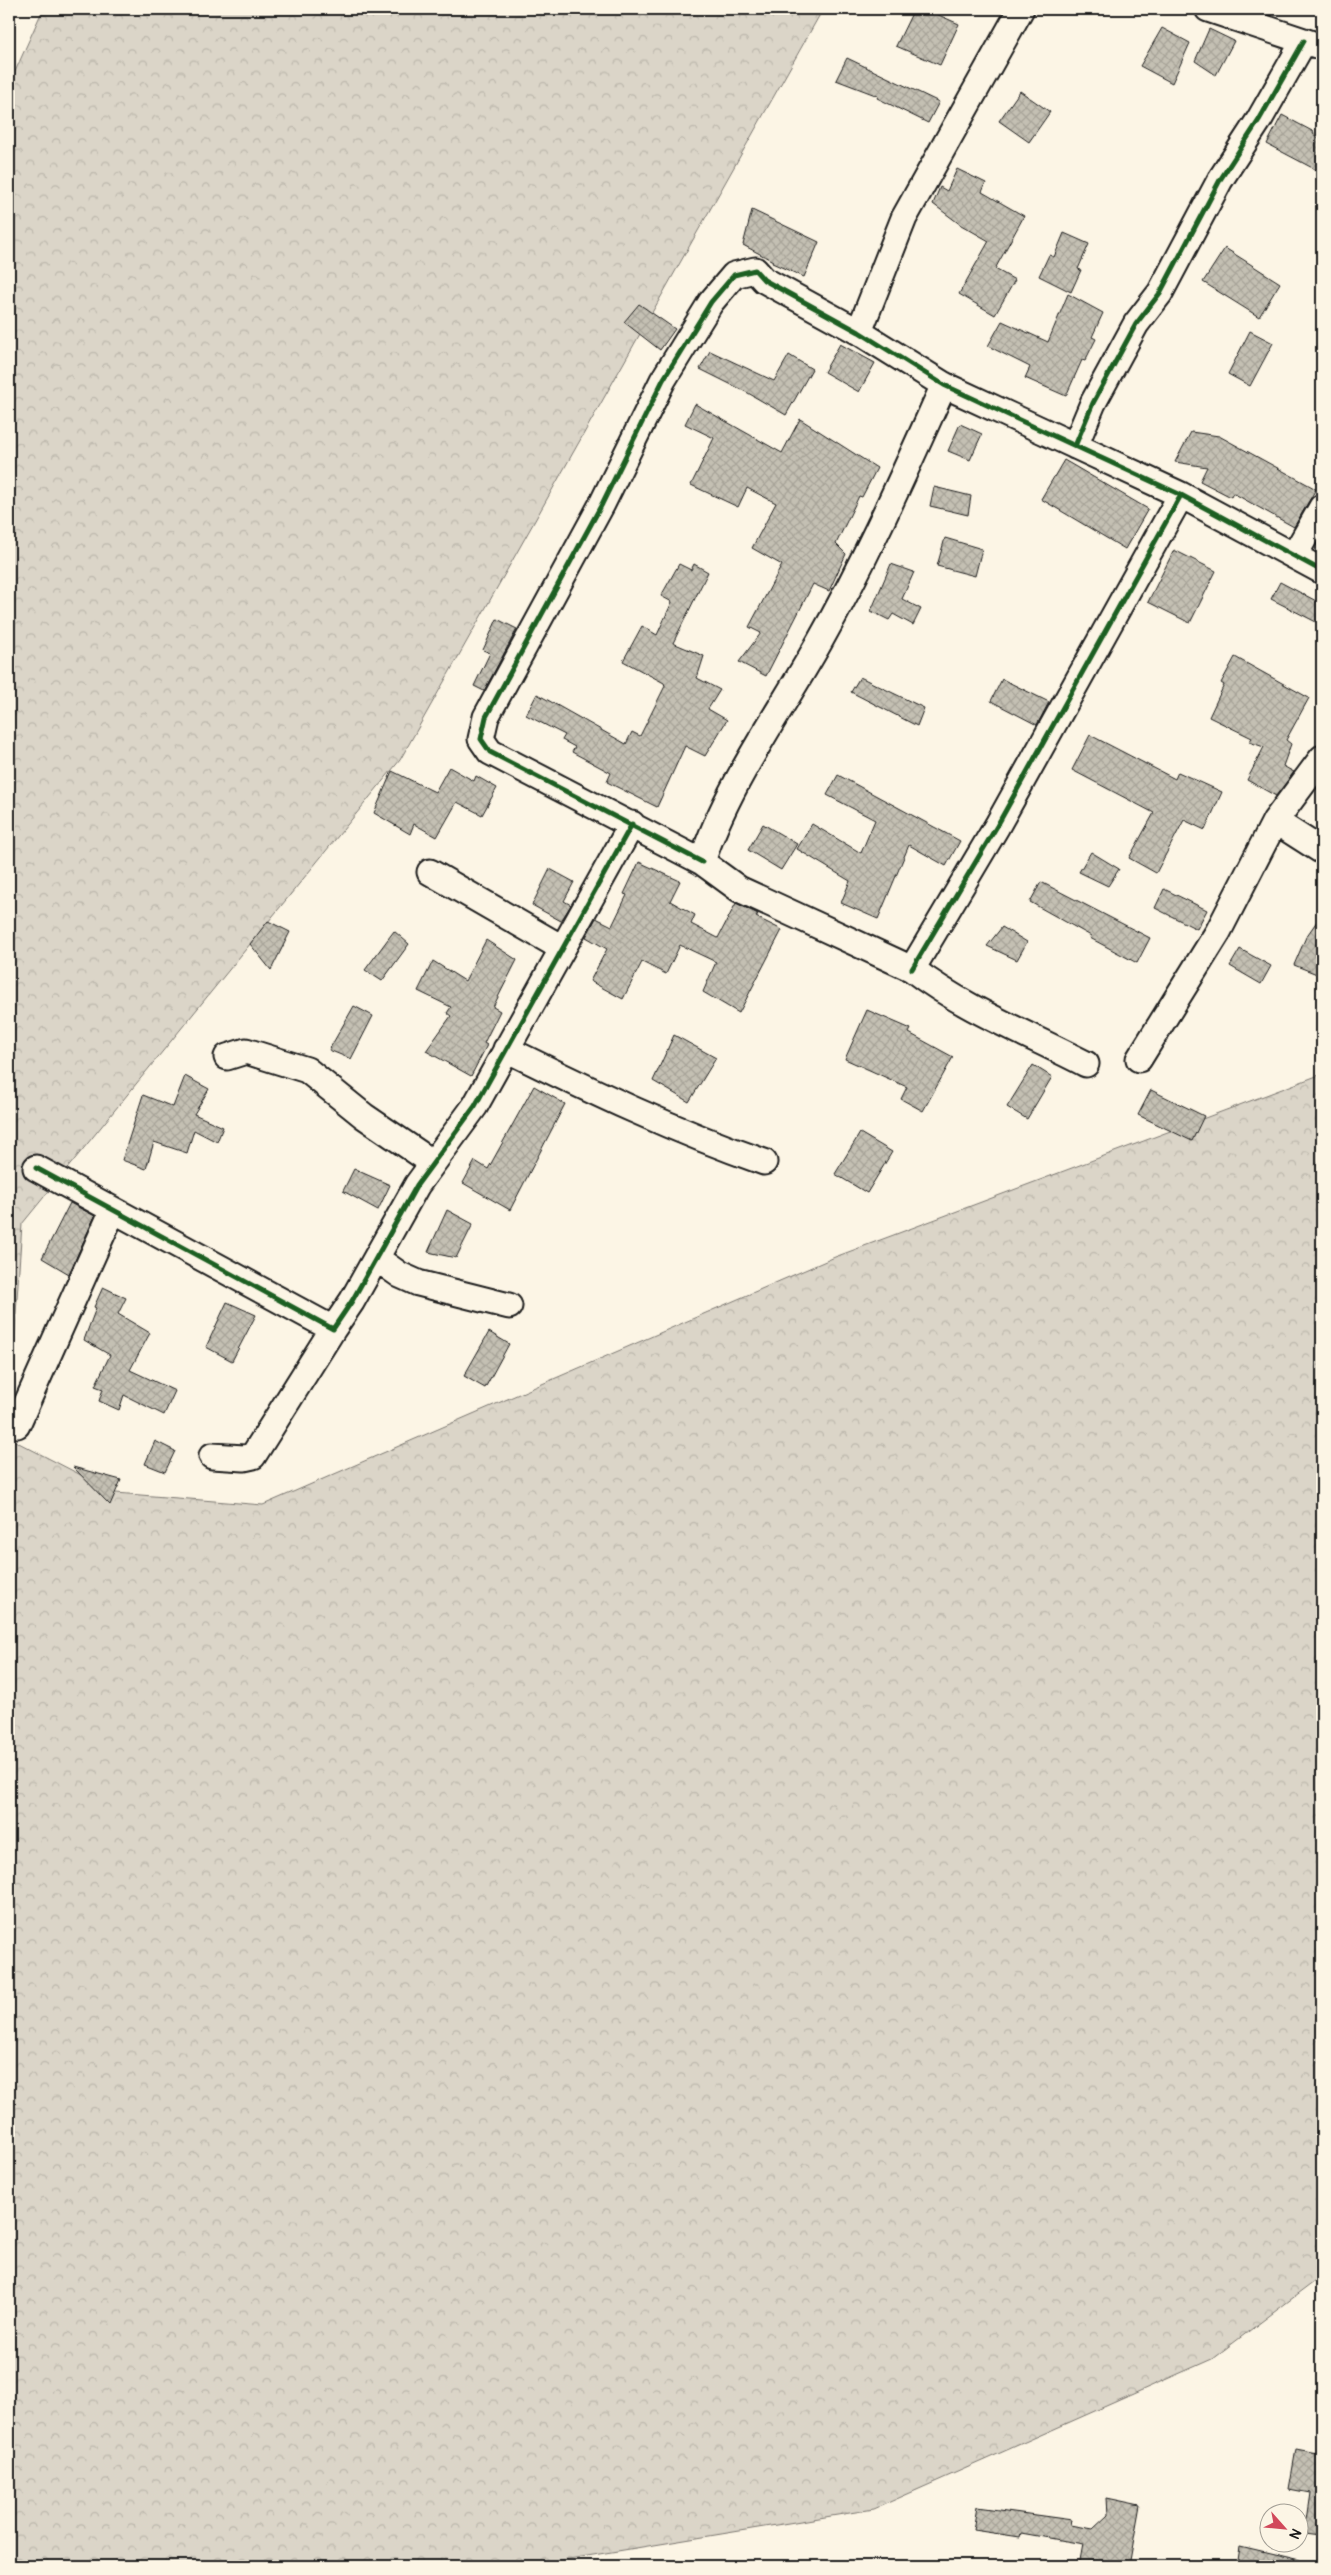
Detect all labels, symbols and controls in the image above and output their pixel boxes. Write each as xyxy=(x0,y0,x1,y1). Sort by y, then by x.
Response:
north arrow xyxy=(1258,2502,1308,2552)
text: N xyxy=(1285,2526,1305,2542)

